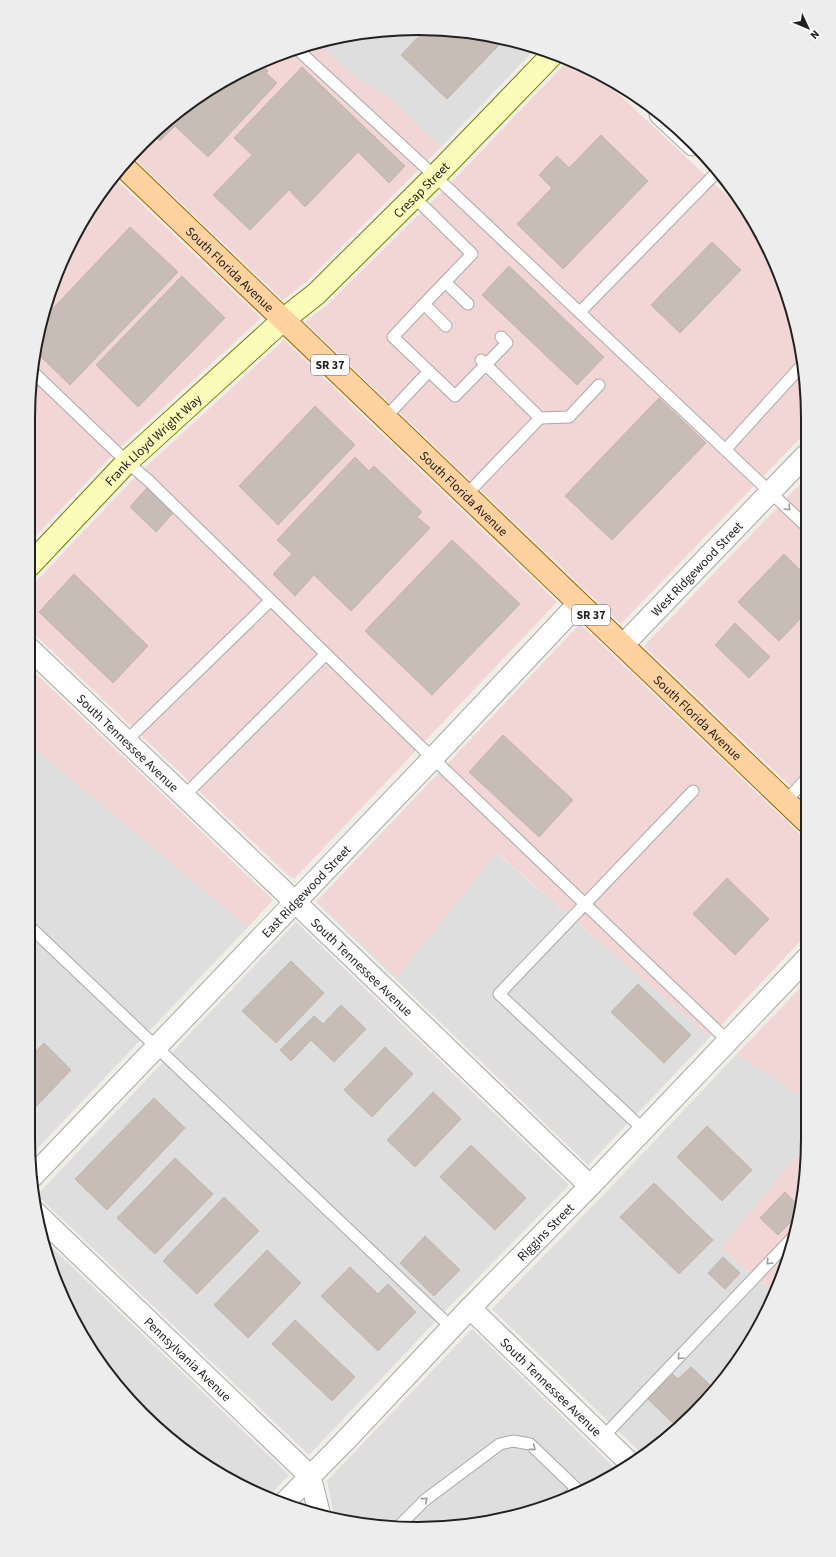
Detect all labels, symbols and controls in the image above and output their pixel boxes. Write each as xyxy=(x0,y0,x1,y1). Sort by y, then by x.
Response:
north arrow xyxy=(788,8,828,48)
text: N xyxy=(807,27,823,42)
street label: Cresap Street xyxy=(390,158,454,222)
street label: South Florida Avenue xyxy=(181,223,278,316)
road number: SR 37 xyxy=(311,355,349,375)
street label: Frank Lloyd Wright Way xyxy=(101,390,206,490)
street label: South Florida Avenue xyxy=(415,447,512,541)
one-way arrow xyxy=(783,503,791,511)
street label: West Ridgewood Street xyxy=(647,517,748,621)
road number: SR 37 xyxy=(572,605,610,625)
street label: South Florida Avenue xyxy=(649,671,745,765)
street label: South Tennessee Avenue xyxy=(72,690,182,796)
street label: East Ridgewood Street xyxy=(258,841,356,942)
street label: South Tennessee Avenue xyxy=(307,914,416,1021)
street label: Riggins Street xyxy=(513,1199,579,1265)
one-way arrow xyxy=(766,1257,774,1265)
street label: Pennsylvania Avenue xyxy=(140,1313,235,1406)
street label: South Tennessee Avenue xyxy=(496,1334,605,1441)
one-way arrow xyxy=(677,1352,684,1359)
one-way arrow xyxy=(529,1444,536,1451)
one-way arrow xyxy=(420,1498,427,1505)

